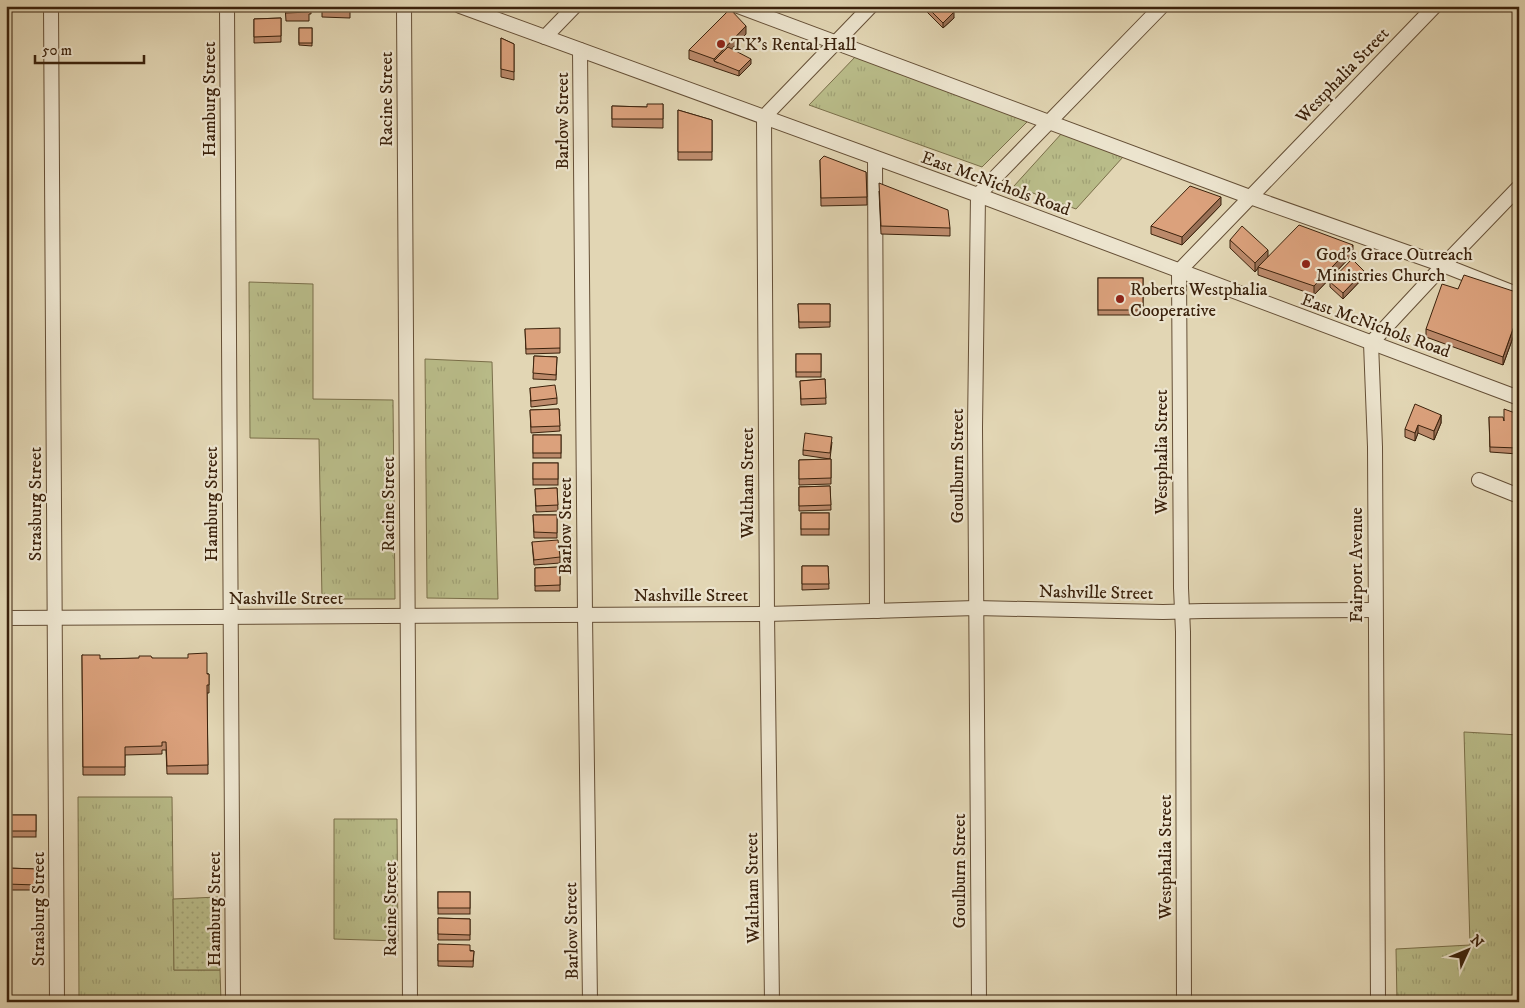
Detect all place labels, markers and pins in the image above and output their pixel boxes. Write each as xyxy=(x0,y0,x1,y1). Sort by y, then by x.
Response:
place label: TK's Rental Hall xyxy=(731,34,857,56)
marker: TK's Rental Hall xyxy=(715,38,727,50)
place label: God's Grace Outreach Ministries Church xyxy=(1316,244,1473,287)
marker: God's Grace Outreach Ministries Church xyxy=(1300,258,1312,270)
place label: Roberts Westphalia Cooperative xyxy=(1130,279,1268,322)
marker: Roberts Westphalia Cooperative xyxy=(1114,293,1126,305)

